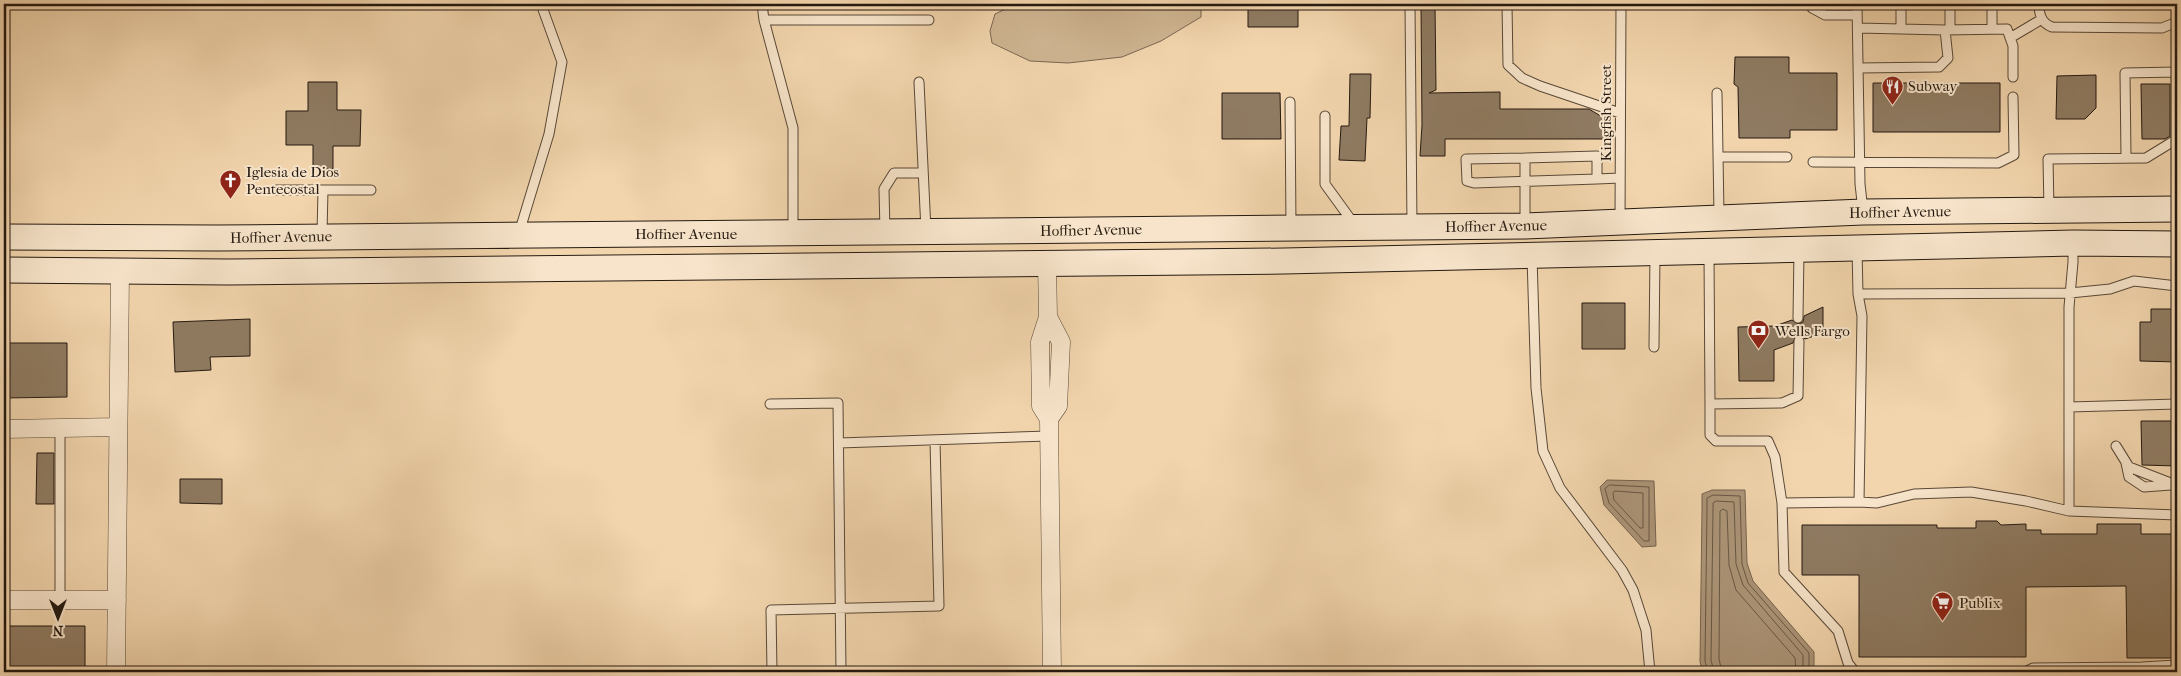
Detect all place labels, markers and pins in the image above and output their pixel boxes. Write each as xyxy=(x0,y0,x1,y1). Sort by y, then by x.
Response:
restaurant icon: Subway xyxy=(1880,74,1904,105)
place label: Subway xyxy=(1908,77,1958,95)
place label: Iglesia de Dios Pentecostal xyxy=(246,163,340,198)
church icon: Iglesia de Dios Pentecostal xyxy=(218,169,242,200)
bank icon: Wells Fargo xyxy=(1747,319,1771,350)
place label: Wells Fargo xyxy=(1774,322,1850,340)
supermarket icon: Publix xyxy=(1931,591,1955,622)
place label: Publix xyxy=(1959,594,2001,612)

